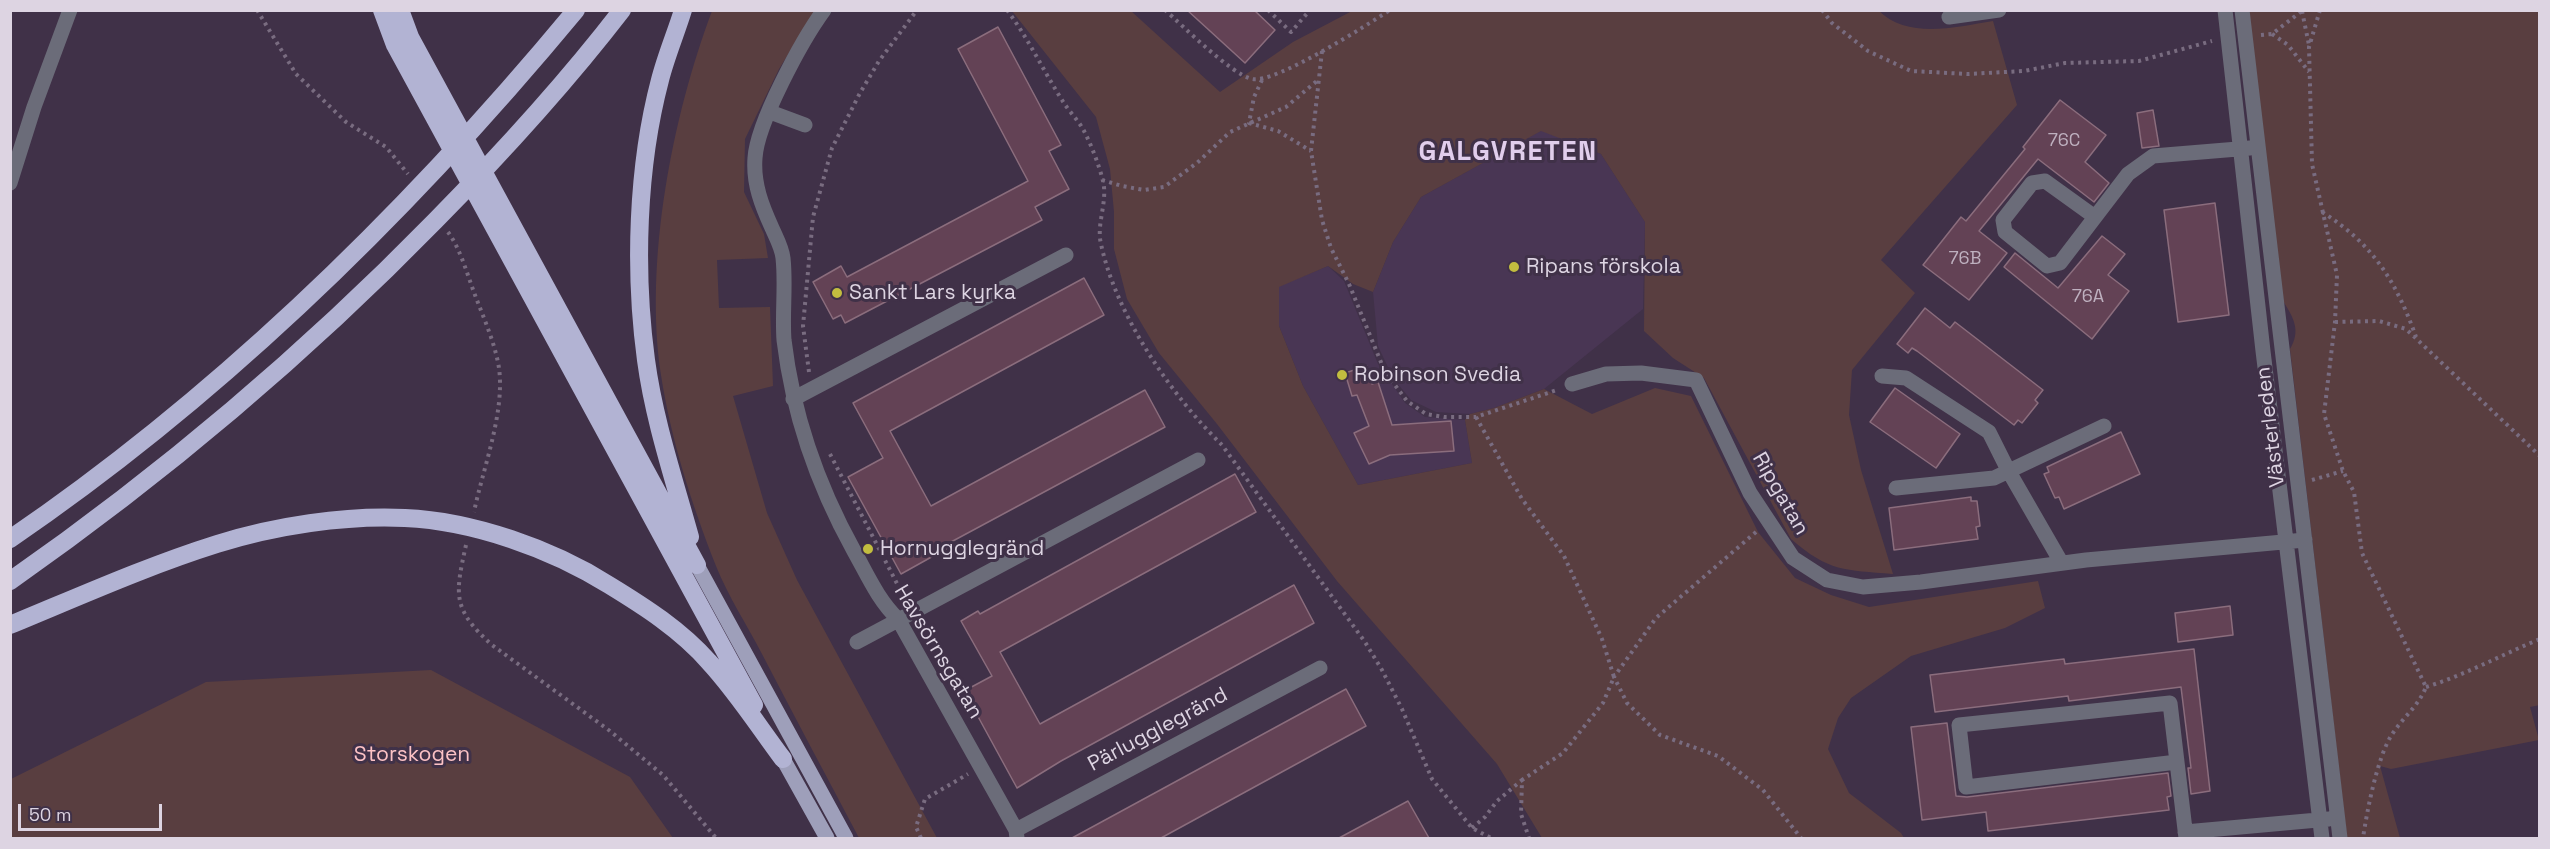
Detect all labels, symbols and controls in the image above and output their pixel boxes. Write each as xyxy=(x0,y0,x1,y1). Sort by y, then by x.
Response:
house number: 76C xyxy=(2048,130,2080,152)
district label: GALGVRETEN xyxy=(1419,137,1597,169)
house number: 76B xyxy=(1949,248,1981,270)
place label: Ripans förskola xyxy=(1526,254,1681,280)
marker: Ripans förskola xyxy=(1507,260,1521,274)
place label: Sankt Lars kyrka xyxy=(849,280,1016,306)
marker: Sankt Lars kyrka xyxy=(830,286,844,300)
house number: 76A xyxy=(2072,286,2104,308)
place label: Robinson Svedia xyxy=(1354,362,1521,388)
street label: Västerleden xyxy=(2251,365,2291,489)
marker: Robinson Svedia xyxy=(1335,368,1349,382)
street label: Ripgatan xyxy=(1746,448,1814,540)
place label: Hornugglegränd xyxy=(880,536,1044,562)
marker: Hornugglegränd xyxy=(861,542,875,556)
street label: Havsörnsgatan xyxy=(888,581,988,723)
street label: Pärlugglegränd xyxy=(1084,683,1232,777)
park label: Storskogen xyxy=(354,742,470,768)
scale bar xyxy=(21,792,165,830)
text: 50 m xyxy=(29,803,71,826)

